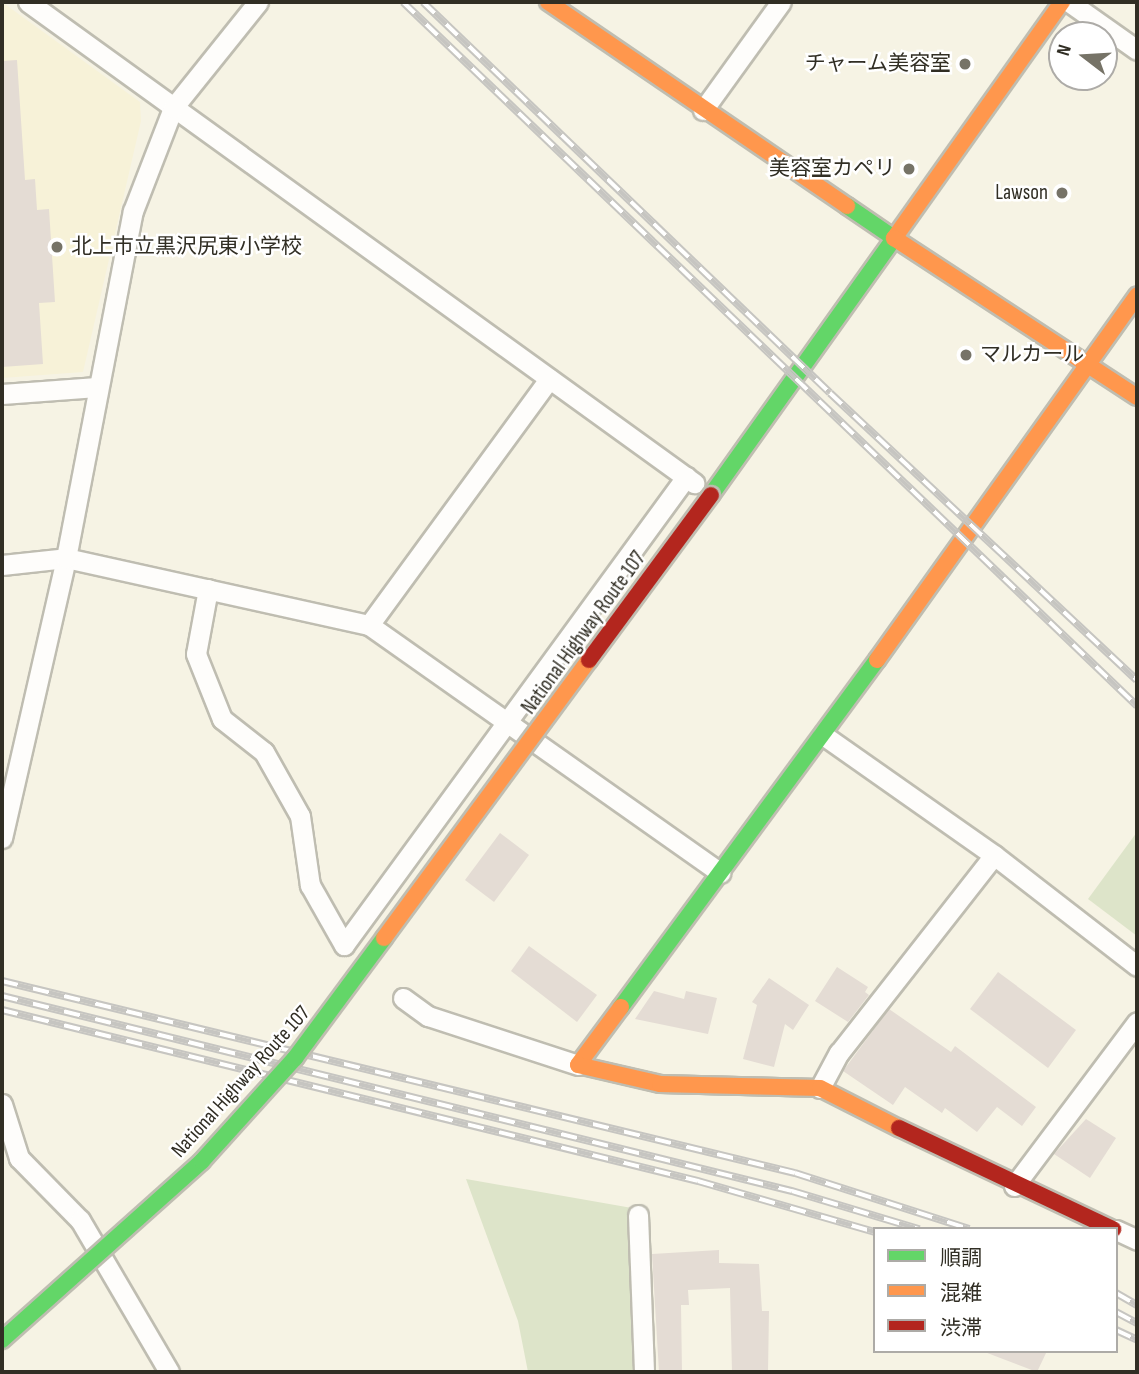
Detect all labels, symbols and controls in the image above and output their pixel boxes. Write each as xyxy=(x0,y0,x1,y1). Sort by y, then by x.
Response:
north arrow xyxy=(1048,21,1118,91)
text: N xyxy=(1052,42,1077,59)
place label: チャーム美容室 xyxy=(804,51,951,77)
marker: チャーム美容室 xyxy=(957,56,973,72)
place label: 美容室カペリ xyxy=(769,156,895,182)
marker: 美容室カペリ xyxy=(901,161,917,177)
place label: Lawson xyxy=(995,180,1048,206)
marker: Lawson xyxy=(1054,185,1070,201)
place label: 北上市立黒沢尻東小学校 xyxy=(71,234,302,260)
marker: 北上市立黒沢尻東小学校 xyxy=(49,239,65,255)
place label: マルカール xyxy=(980,342,1085,368)
marker: マルカール xyxy=(958,347,974,363)
street label: National Highway Route 107 xyxy=(516,547,652,719)
street label: National Highway Route 107 xyxy=(166,1001,316,1163)
legend xyxy=(873,1227,1118,1353)
text: 順調 xyxy=(940,1246,982,1271)
text: 混雑 xyxy=(940,1281,982,1306)
text: 渋滞 xyxy=(940,1316,982,1341)

